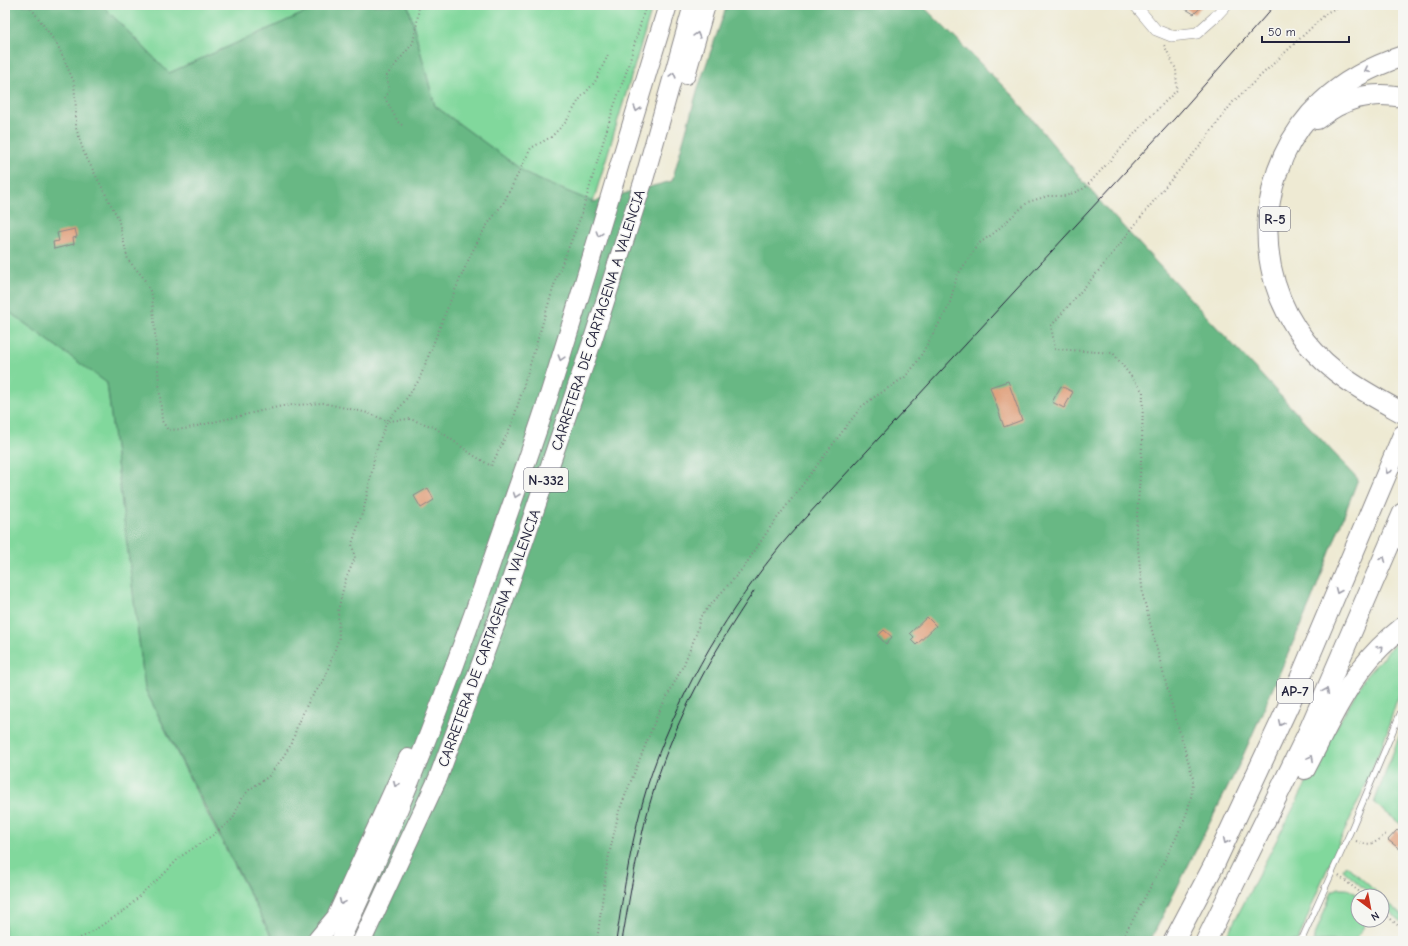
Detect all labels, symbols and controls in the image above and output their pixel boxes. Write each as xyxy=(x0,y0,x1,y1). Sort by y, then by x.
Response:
scale bar xyxy=(1262,18,1349,44)
text: 50 m xyxy=(1268,25,1296,39)
one-way arrow xyxy=(692,31,701,38)
one-way arrow xyxy=(1364,66,1371,73)
one-way arrow xyxy=(668,72,677,79)
one-way arrow xyxy=(633,106,642,113)
street label: CARRETERA DE CARTAGENA A VALENCIA xyxy=(547,187,649,453)
road number: R-5 xyxy=(1260,207,1290,231)
one-way arrow xyxy=(595,230,604,237)
one-way arrow xyxy=(557,355,566,362)
one-way arrow xyxy=(1385,467,1393,474)
road number: N-332 xyxy=(524,468,568,492)
one-way arrow xyxy=(512,491,520,498)
street label: CARRETERA DE CARTAGENA A VALENCIA xyxy=(434,506,544,769)
one-way arrow xyxy=(1379,556,1387,563)
one-way arrow xyxy=(1335,586,1343,594)
one-way arrow xyxy=(1375,645,1382,653)
road number: AP-7 xyxy=(1277,679,1313,703)
one-way arrow xyxy=(1321,688,1329,696)
one-way arrow xyxy=(1278,719,1286,726)
one-way arrow xyxy=(1306,755,1314,762)
one-way arrow xyxy=(393,780,401,787)
one-way arrow xyxy=(1222,837,1230,844)
north arrow xyxy=(1350,888,1390,928)
one-way arrow xyxy=(339,898,347,906)
text: N xyxy=(1369,909,1382,923)

